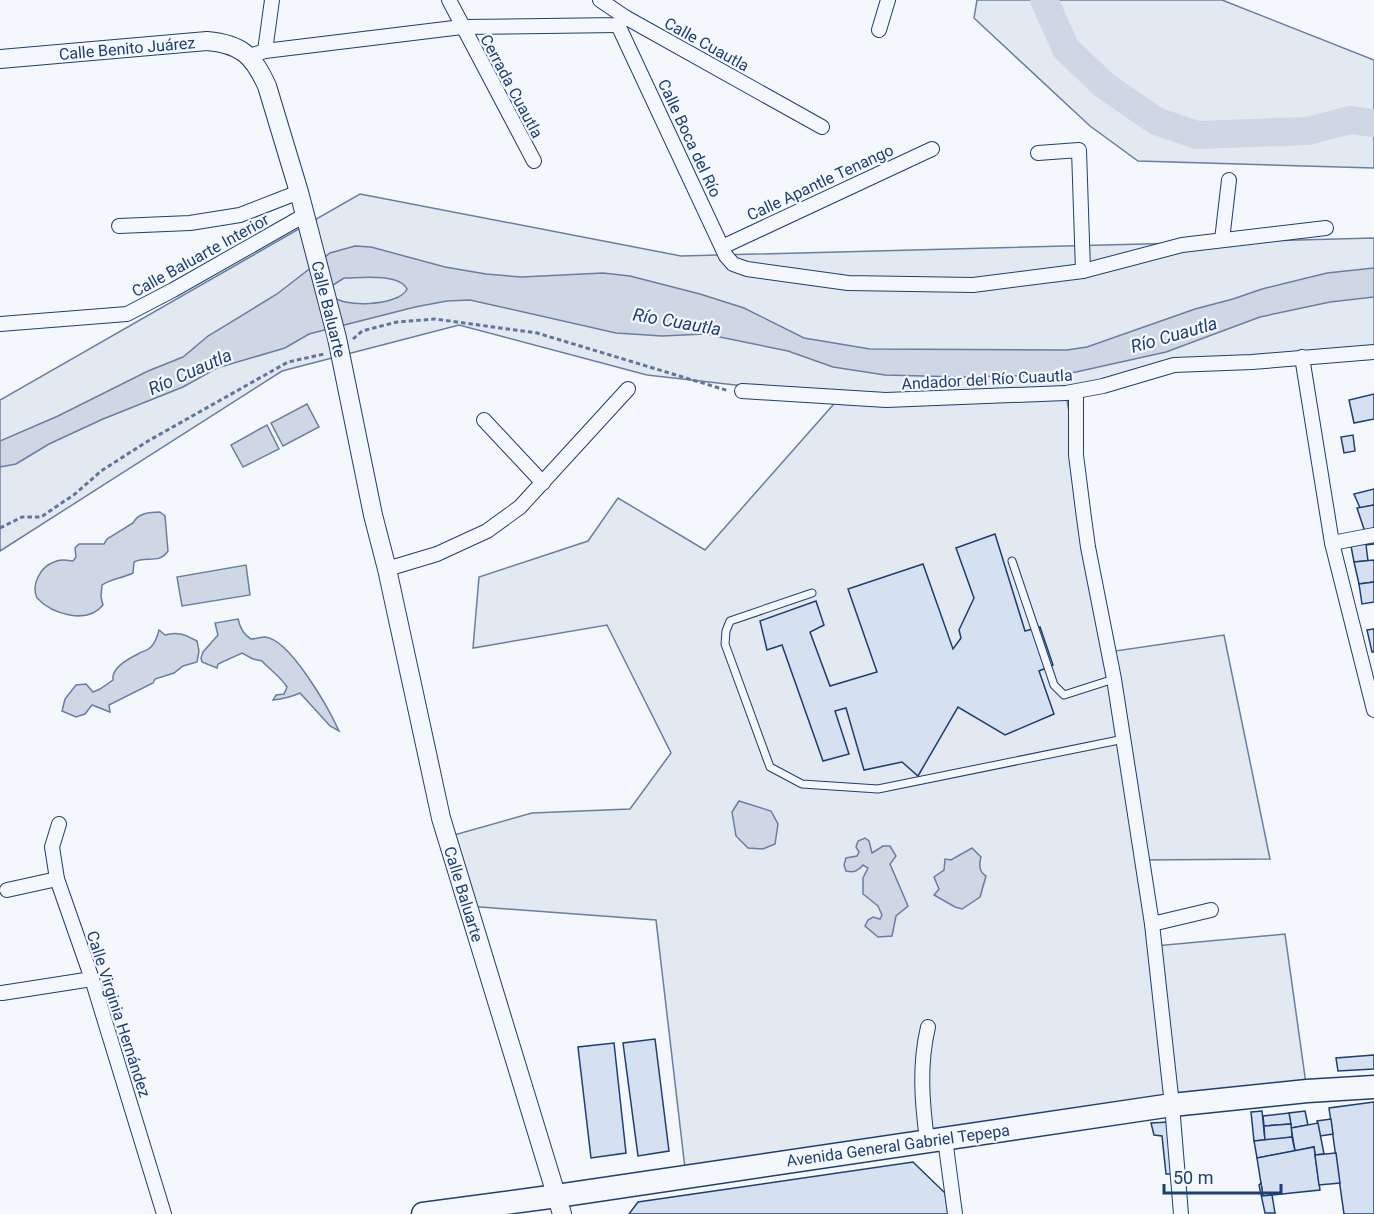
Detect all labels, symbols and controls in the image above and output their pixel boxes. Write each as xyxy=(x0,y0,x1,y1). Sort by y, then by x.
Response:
street label: Calle Cuautla xyxy=(661,13,752,76)
street label: Cerrada Cuautla xyxy=(476,31,547,141)
street label: Calle Benito Juárez xyxy=(58,33,196,64)
street label: Calle Boca del Río xyxy=(654,76,725,200)
street label: Calle Apantle Tenango xyxy=(744,140,896,225)
street label: Calle Baluarte Interior xyxy=(128,210,273,301)
street label: Calle Baluarte xyxy=(307,259,350,359)
water label: Río Cuautla xyxy=(631,303,723,340)
water label: Río Cuautla xyxy=(1128,312,1220,357)
water label: Río Cuautla xyxy=(145,344,235,399)
street label: Andador del Río Cuautla xyxy=(901,366,1073,393)
street label: Calle Baluarte xyxy=(440,844,487,944)
street label: Calle Virginia Hernández xyxy=(83,928,154,1100)
street label: Avenida General Gabriel Tepepa xyxy=(785,1120,1011,1171)
scale bar xyxy=(1164,1157,1281,1195)
text: 50 m xyxy=(1173,1167,1213,1188)

